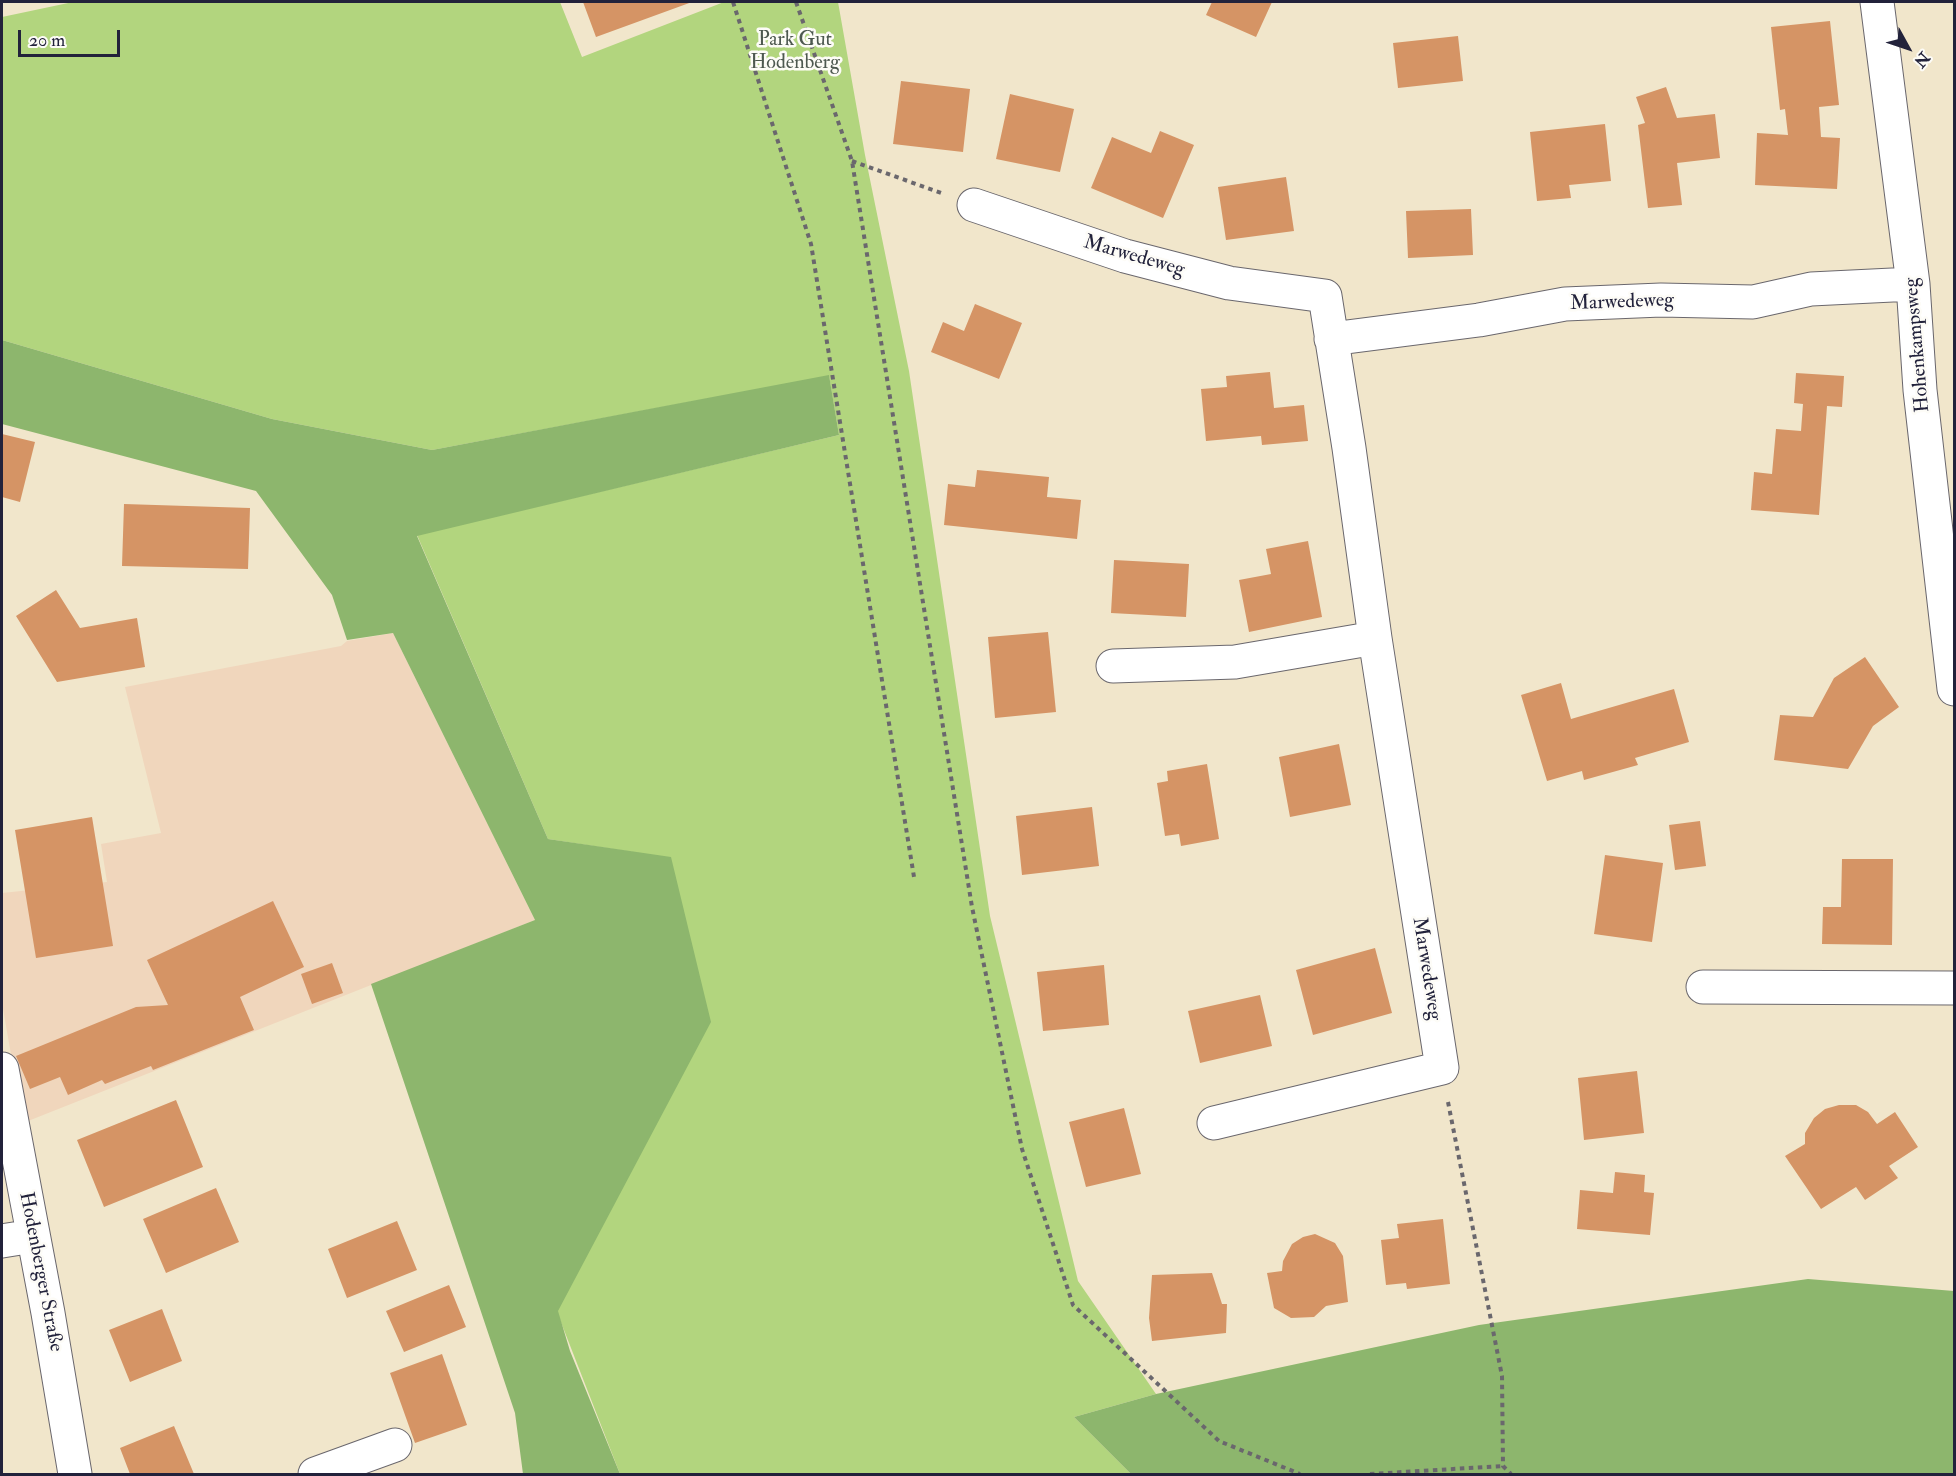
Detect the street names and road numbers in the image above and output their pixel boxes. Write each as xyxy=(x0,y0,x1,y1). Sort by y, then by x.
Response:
street label: Marwedeweg xyxy=(1081,231,1187,283)
street label: Hohenkampsweg xyxy=(1900,277,1936,413)
street label: Marwedeweg xyxy=(1570,289,1674,317)
street label: Marwedeweg xyxy=(1406,916,1446,1022)
street label: Hodenberger Straße xyxy=(13,1190,67,1354)

